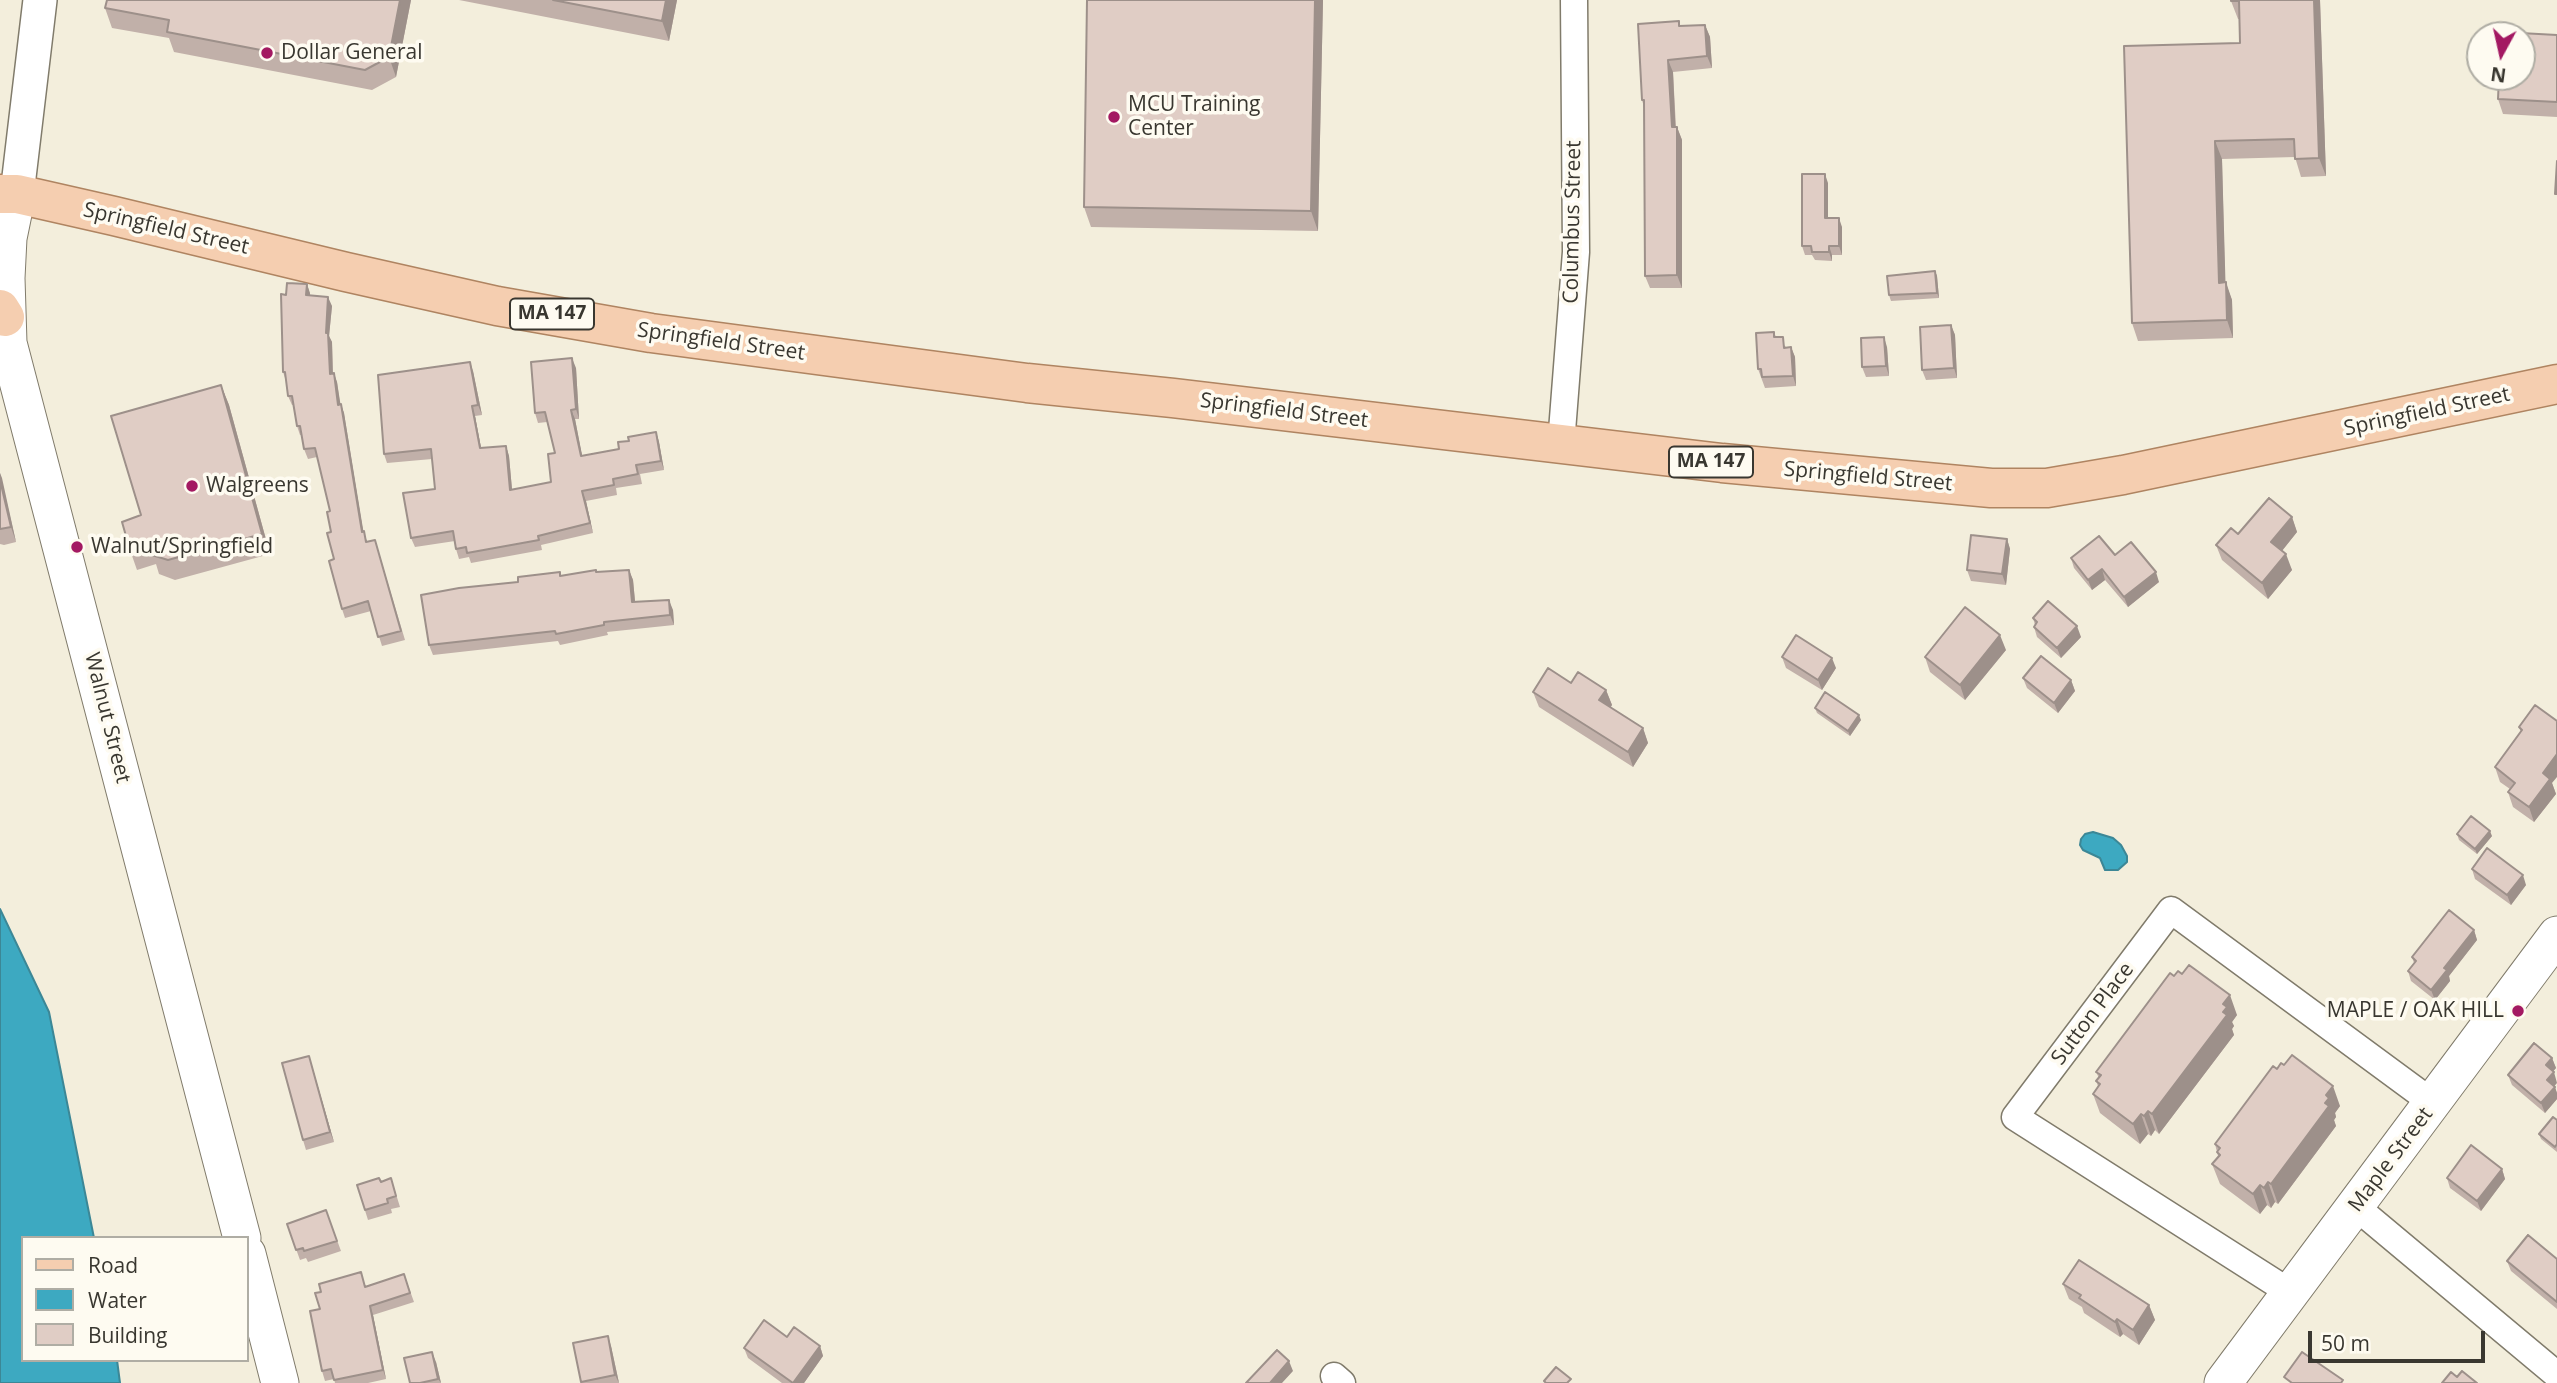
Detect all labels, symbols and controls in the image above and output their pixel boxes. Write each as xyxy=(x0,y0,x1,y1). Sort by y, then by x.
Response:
north arrow xyxy=(2466,21,2536,91)
place label: Dollar General xyxy=(281,40,422,66)
marker: Dollar General xyxy=(259,45,275,61)
text: N xyxy=(2489,61,2508,89)
place label: MCU Training Center xyxy=(1128,92,1260,142)
marker: MCU Training Center xyxy=(1106,109,1122,125)
street label: Columbus Street xyxy=(1559,140,1587,304)
street label: Springfield Street xyxy=(81,198,251,260)
road number: MA 147 xyxy=(510,298,594,330)
street label: Springfield Street xyxy=(636,318,806,366)
street label: Springfield Street xyxy=(2342,382,2512,442)
street label: Springfield Street xyxy=(1199,388,1369,434)
road number: MA 147 xyxy=(1669,446,1753,477)
street label: Springfield Street xyxy=(1783,457,1953,497)
place label: Walgreens xyxy=(206,473,309,499)
marker: Walgreens xyxy=(184,478,200,494)
place label: Walnut/Springfield xyxy=(91,534,273,560)
marker: Walnut/Springfield xyxy=(69,539,85,555)
street label: Walnut Street xyxy=(79,650,135,786)
street label: Sutton Place xyxy=(2046,958,2140,1070)
place label: MAPLE / OAK HILL xyxy=(2327,998,2504,1024)
marker: MAPLE / OAK HILL xyxy=(2510,1003,2526,1019)
street label: Maple Street xyxy=(2343,1103,2439,1217)
legend xyxy=(21,1236,248,1362)
text: Road xyxy=(88,1251,138,1279)
text: Water xyxy=(88,1286,147,1314)
scale bar xyxy=(2312,1316,2489,1360)
text: Building xyxy=(88,1321,167,1349)
text: 50 m xyxy=(2321,1329,2370,1357)

